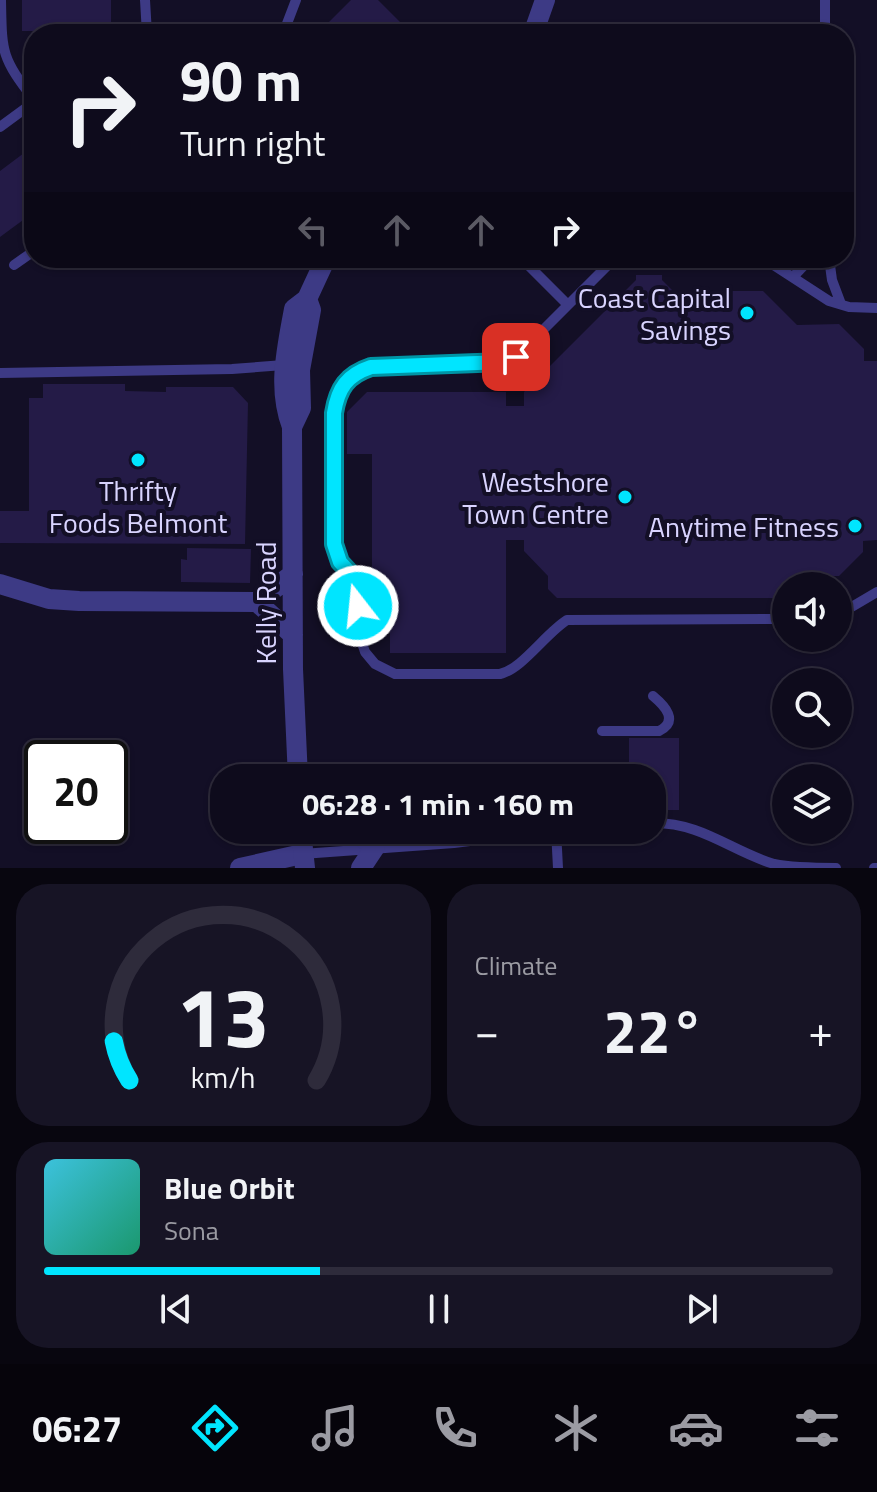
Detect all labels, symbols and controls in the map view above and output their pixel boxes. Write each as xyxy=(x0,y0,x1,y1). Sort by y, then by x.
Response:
text: 90 m xyxy=(180,38,302,123)
icon: right xyxy=(48,56,152,160)
text: Turn right xyxy=(180,115,325,170)
icon: left xyxy=(291,208,335,252)
icon: ahead xyxy=(375,208,419,252)
icon: ahead xyxy=(459,208,503,252)
icon: right xyxy=(543,208,587,252)
place label: Coast Capital Savings xyxy=(578,276,731,351)
marker: Coast Capital Savings xyxy=(738,304,756,322)
pin xyxy=(482,323,550,391)
icon: arrive xyxy=(494,335,538,379)
marker: Thrifty Foods Belmont xyxy=(129,451,147,469)
place label: Westshore Town Centre xyxy=(462,460,609,535)
place label: Thrifty Foods Belmont xyxy=(49,469,227,544)
marker: Westshore Town Centre xyxy=(616,488,634,506)
place label: Anytime Fitness xyxy=(648,505,839,548)
marker: Anytime Fitness xyxy=(846,517,864,535)
street label: Kelly Road xyxy=(244,542,287,664)
position arrow xyxy=(316,564,400,648)
map controls xyxy=(772,572,852,844)
button: sound xyxy=(772,572,852,652)
button: search xyxy=(772,668,852,748)
speed limit sign: 20 xyxy=(24,740,128,844)
button: layers xyxy=(772,764,852,844)
text: 06:28 · 1 min · 160 m xyxy=(302,781,574,827)
text: Climate xyxy=(475,946,557,985)
text: 13 xyxy=(177,953,270,1079)
text: 22° xyxy=(603,985,704,1076)
text: − xyxy=(475,997,499,1064)
text: + xyxy=(808,997,833,1064)
text: km/h xyxy=(191,1056,256,1099)
text: Blue Orbit xyxy=(164,1165,295,1211)
text: Sona xyxy=(164,1211,219,1250)
icon: previous xyxy=(154,1287,198,1331)
icon: pause xyxy=(417,1287,461,1331)
icon: next xyxy=(680,1287,724,1331)
icon: directions xyxy=(187,1400,243,1456)
icon: music xyxy=(307,1400,363,1456)
icon: phone xyxy=(427,1400,483,1456)
icon: climate xyxy=(548,1400,604,1456)
icon: car xyxy=(668,1400,724,1456)
icon: filters xyxy=(789,1400,845,1456)
text: 06:27 xyxy=(32,1401,122,1456)

